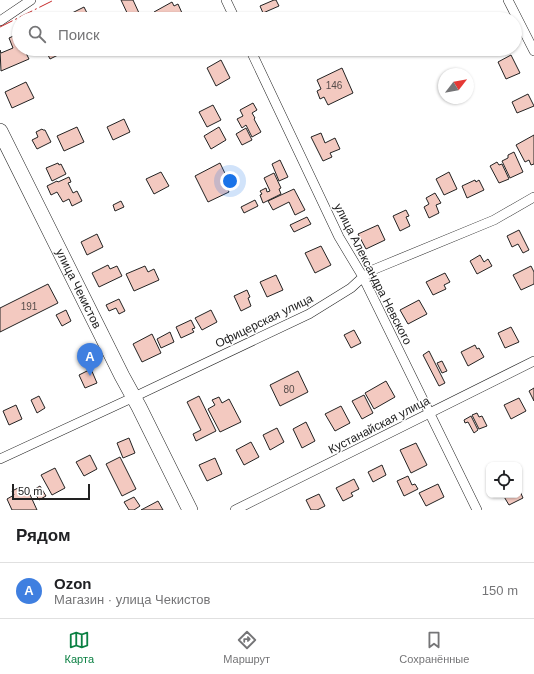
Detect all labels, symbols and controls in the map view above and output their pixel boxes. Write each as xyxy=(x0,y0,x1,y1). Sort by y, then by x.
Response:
search box xyxy=(12,12,522,56)
icon: search xyxy=(26,23,48,45)
text: Поиск xyxy=(58,26,100,43)
north arrow xyxy=(438,68,474,104)
house number: 146 xyxy=(326,80,343,91)
your location xyxy=(220,171,240,191)
street label: улица Александра Невского xyxy=(331,201,415,347)
street label: улица Чекистов xyxy=(53,246,104,331)
street label: Офицерская улица xyxy=(213,291,315,351)
house number: 191 xyxy=(21,301,38,312)
pin: A xyxy=(77,343,103,376)
house number: 80 xyxy=(283,384,295,395)
street label: Кустанайская улица xyxy=(326,393,432,457)
map controls xyxy=(486,462,522,498)
button: locate xyxy=(486,462,522,498)
scale bar xyxy=(12,482,90,501)
text: 50 m xyxy=(18,485,42,497)
text: Рядом xyxy=(16,526,71,545)
text: Ozon xyxy=(54,575,92,592)
text: A xyxy=(24,583,34,598)
text: 150 m xyxy=(482,583,518,598)
text: Магазин · улица Чекистов xyxy=(54,592,210,607)
tab: Карта xyxy=(65,629,94,665)
tab: Маршрут xyxy=(223,629,270,665)
tab: Сохранённые xyxy=(399,629,469,665)

